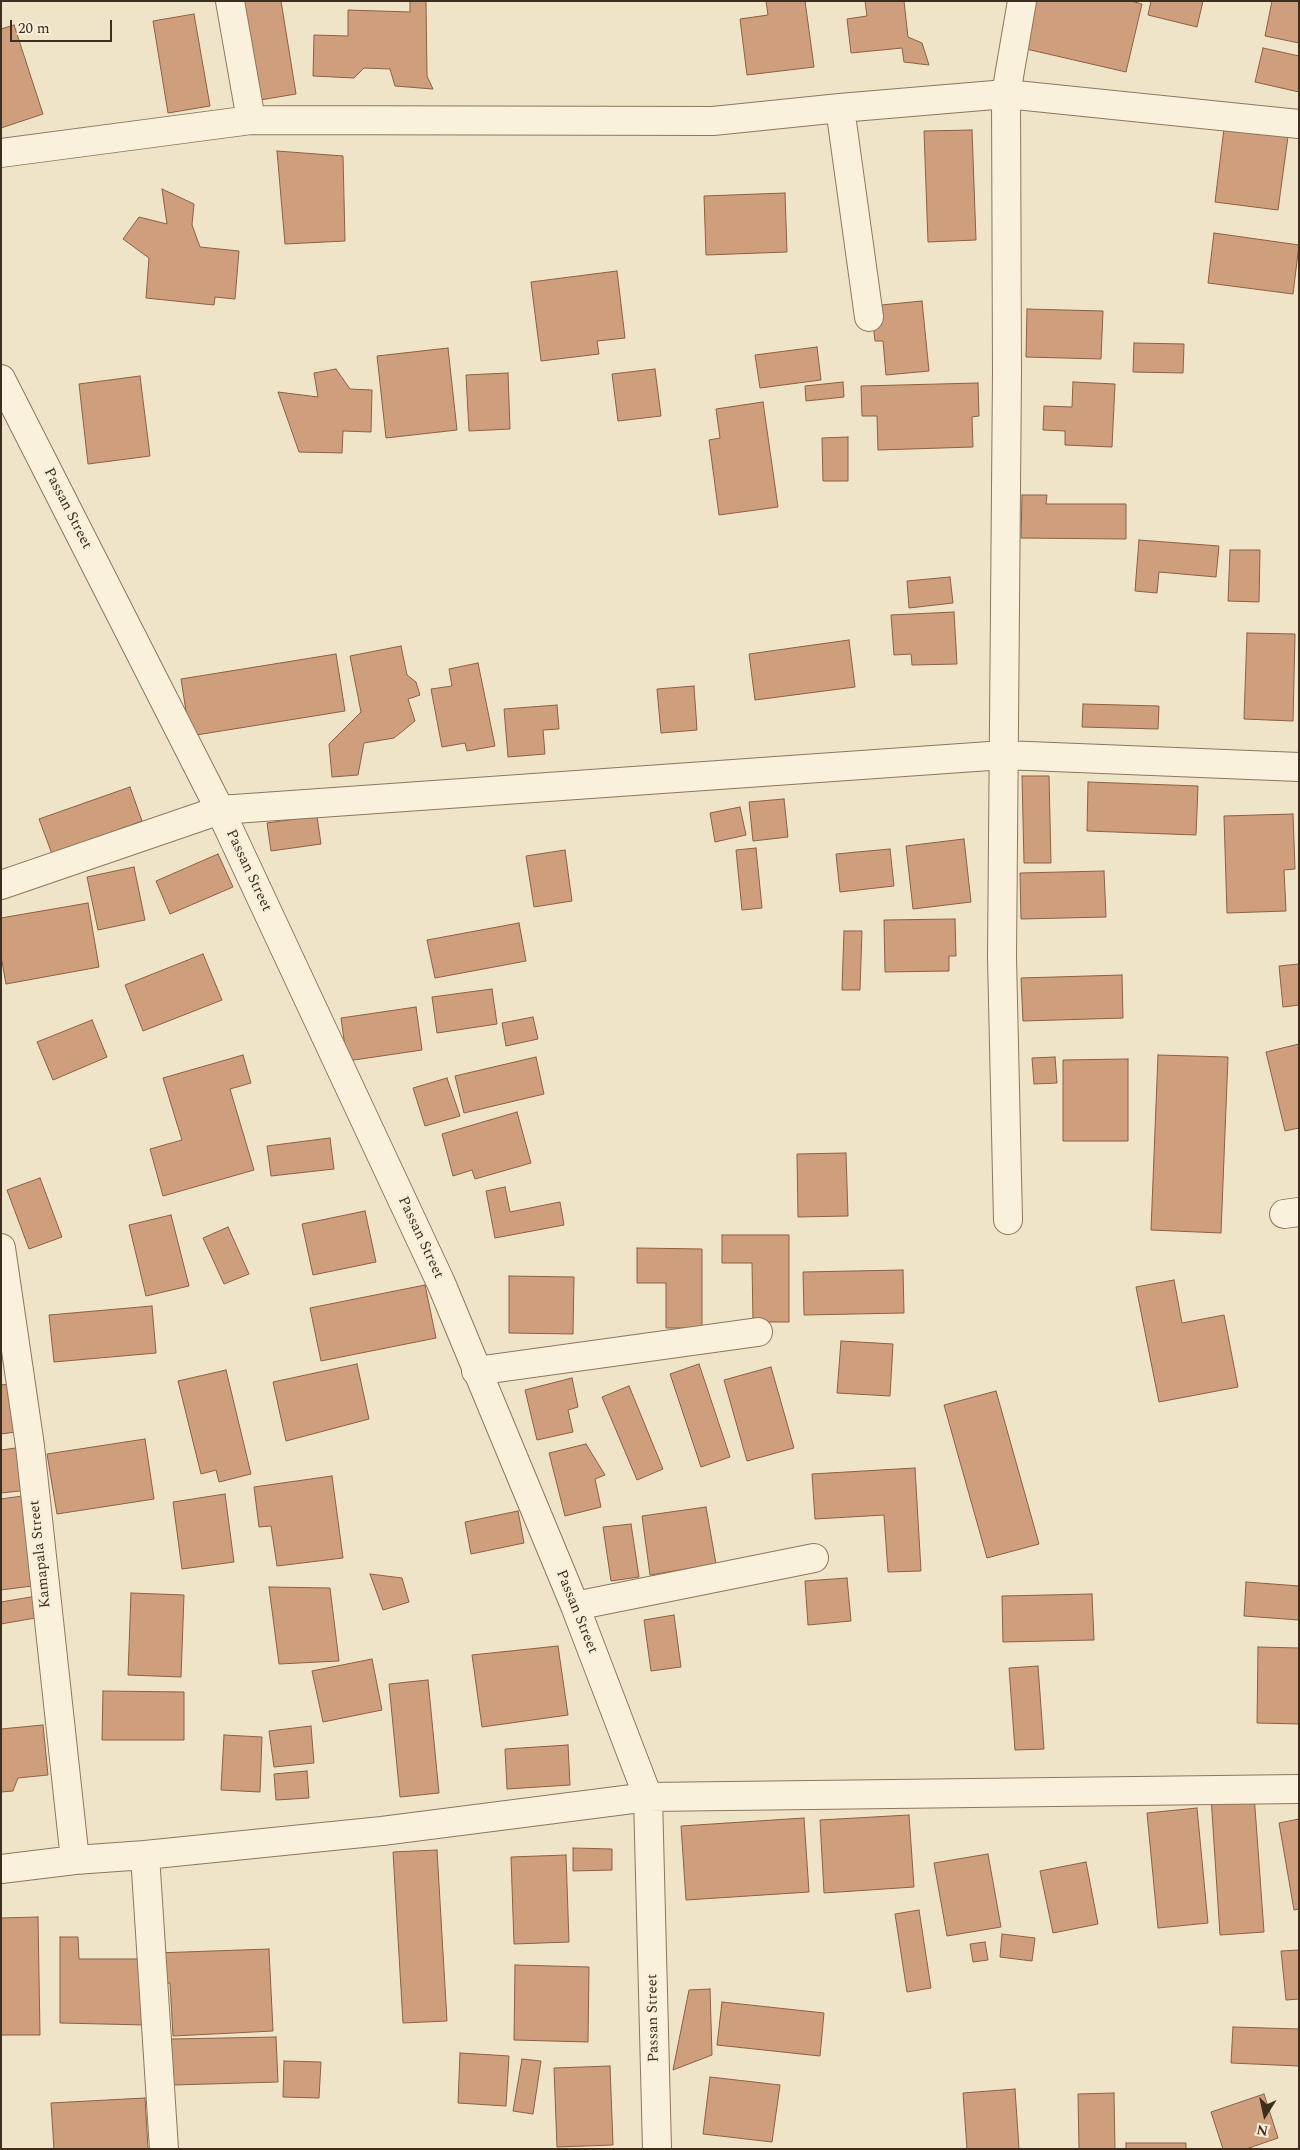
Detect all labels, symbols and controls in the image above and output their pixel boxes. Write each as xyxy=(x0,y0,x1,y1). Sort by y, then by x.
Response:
scale bar xyxy=(12,10,115,42)
text: 20 m xyxy=(18,17,50,40)
street label: Passan Street xyxy=(39,465,95,553)
street label: Passan Street xyxy=(221,827,275,915)
street label: Passan Street xyxy=(393,1194,447,1282)
street label: Kamapala Street xyxy=(26,1499,56,1609)
street label: Passan Street xyxy=(551,1568,601,1656)
street label: Passan Street xyxy=(644,1974,664,2062)
north arrow xyxy=(1240,2090,1290,2140)
text: N xyxy=(1255,2119,1270,2142)

